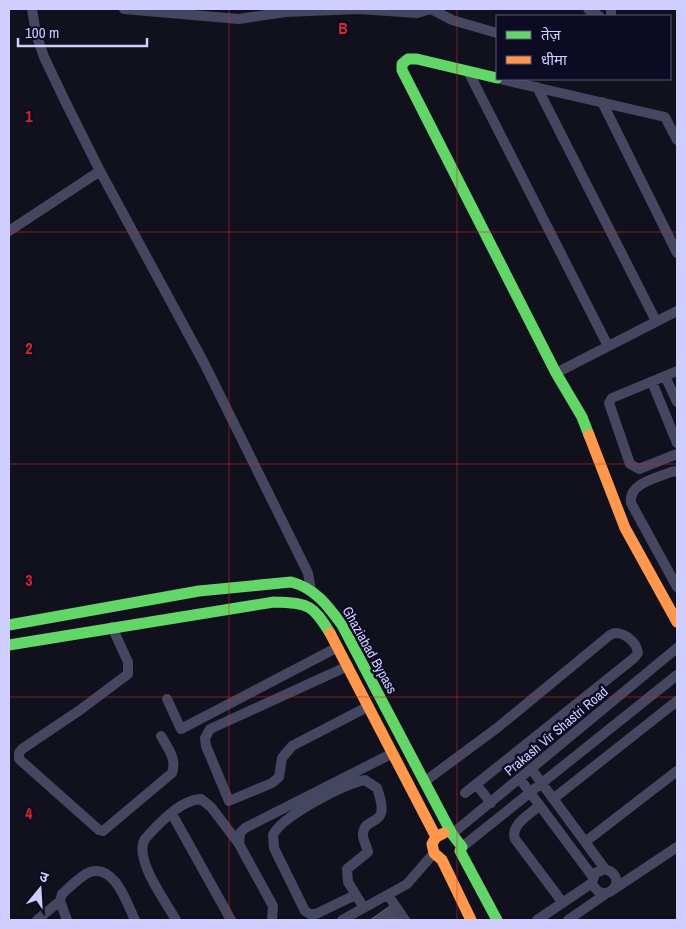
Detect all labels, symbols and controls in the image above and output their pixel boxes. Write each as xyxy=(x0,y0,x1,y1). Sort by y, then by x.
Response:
scale bar xyxy=(18,15,146,47)
legend xyxy=(496,15,671,80)
text: B xyxy=(338,17,348,39)
text: 100 m xyxy=(25,22,59,43)
text: तेज़ xyxy=(541,24,562,45)
text: धीमा xyxy=(541,49,568,70)
text: 1 xyxy=(25,105,33,127)
text: 2 xyxy=(25,337,33,359)
text: 3 xyxy=(25,569,33,591)
street label: Ghaziabad Bypass xyxy=(339,603,402,697)
street label: Prakash Vir Shastri Road xyxy=(500,682,612,780)
text: 4 xyxy=(25,802,33,824)
north arrow xyxy=(15,864,65,914)
text: उ xyxy=(37,867,51,887)

